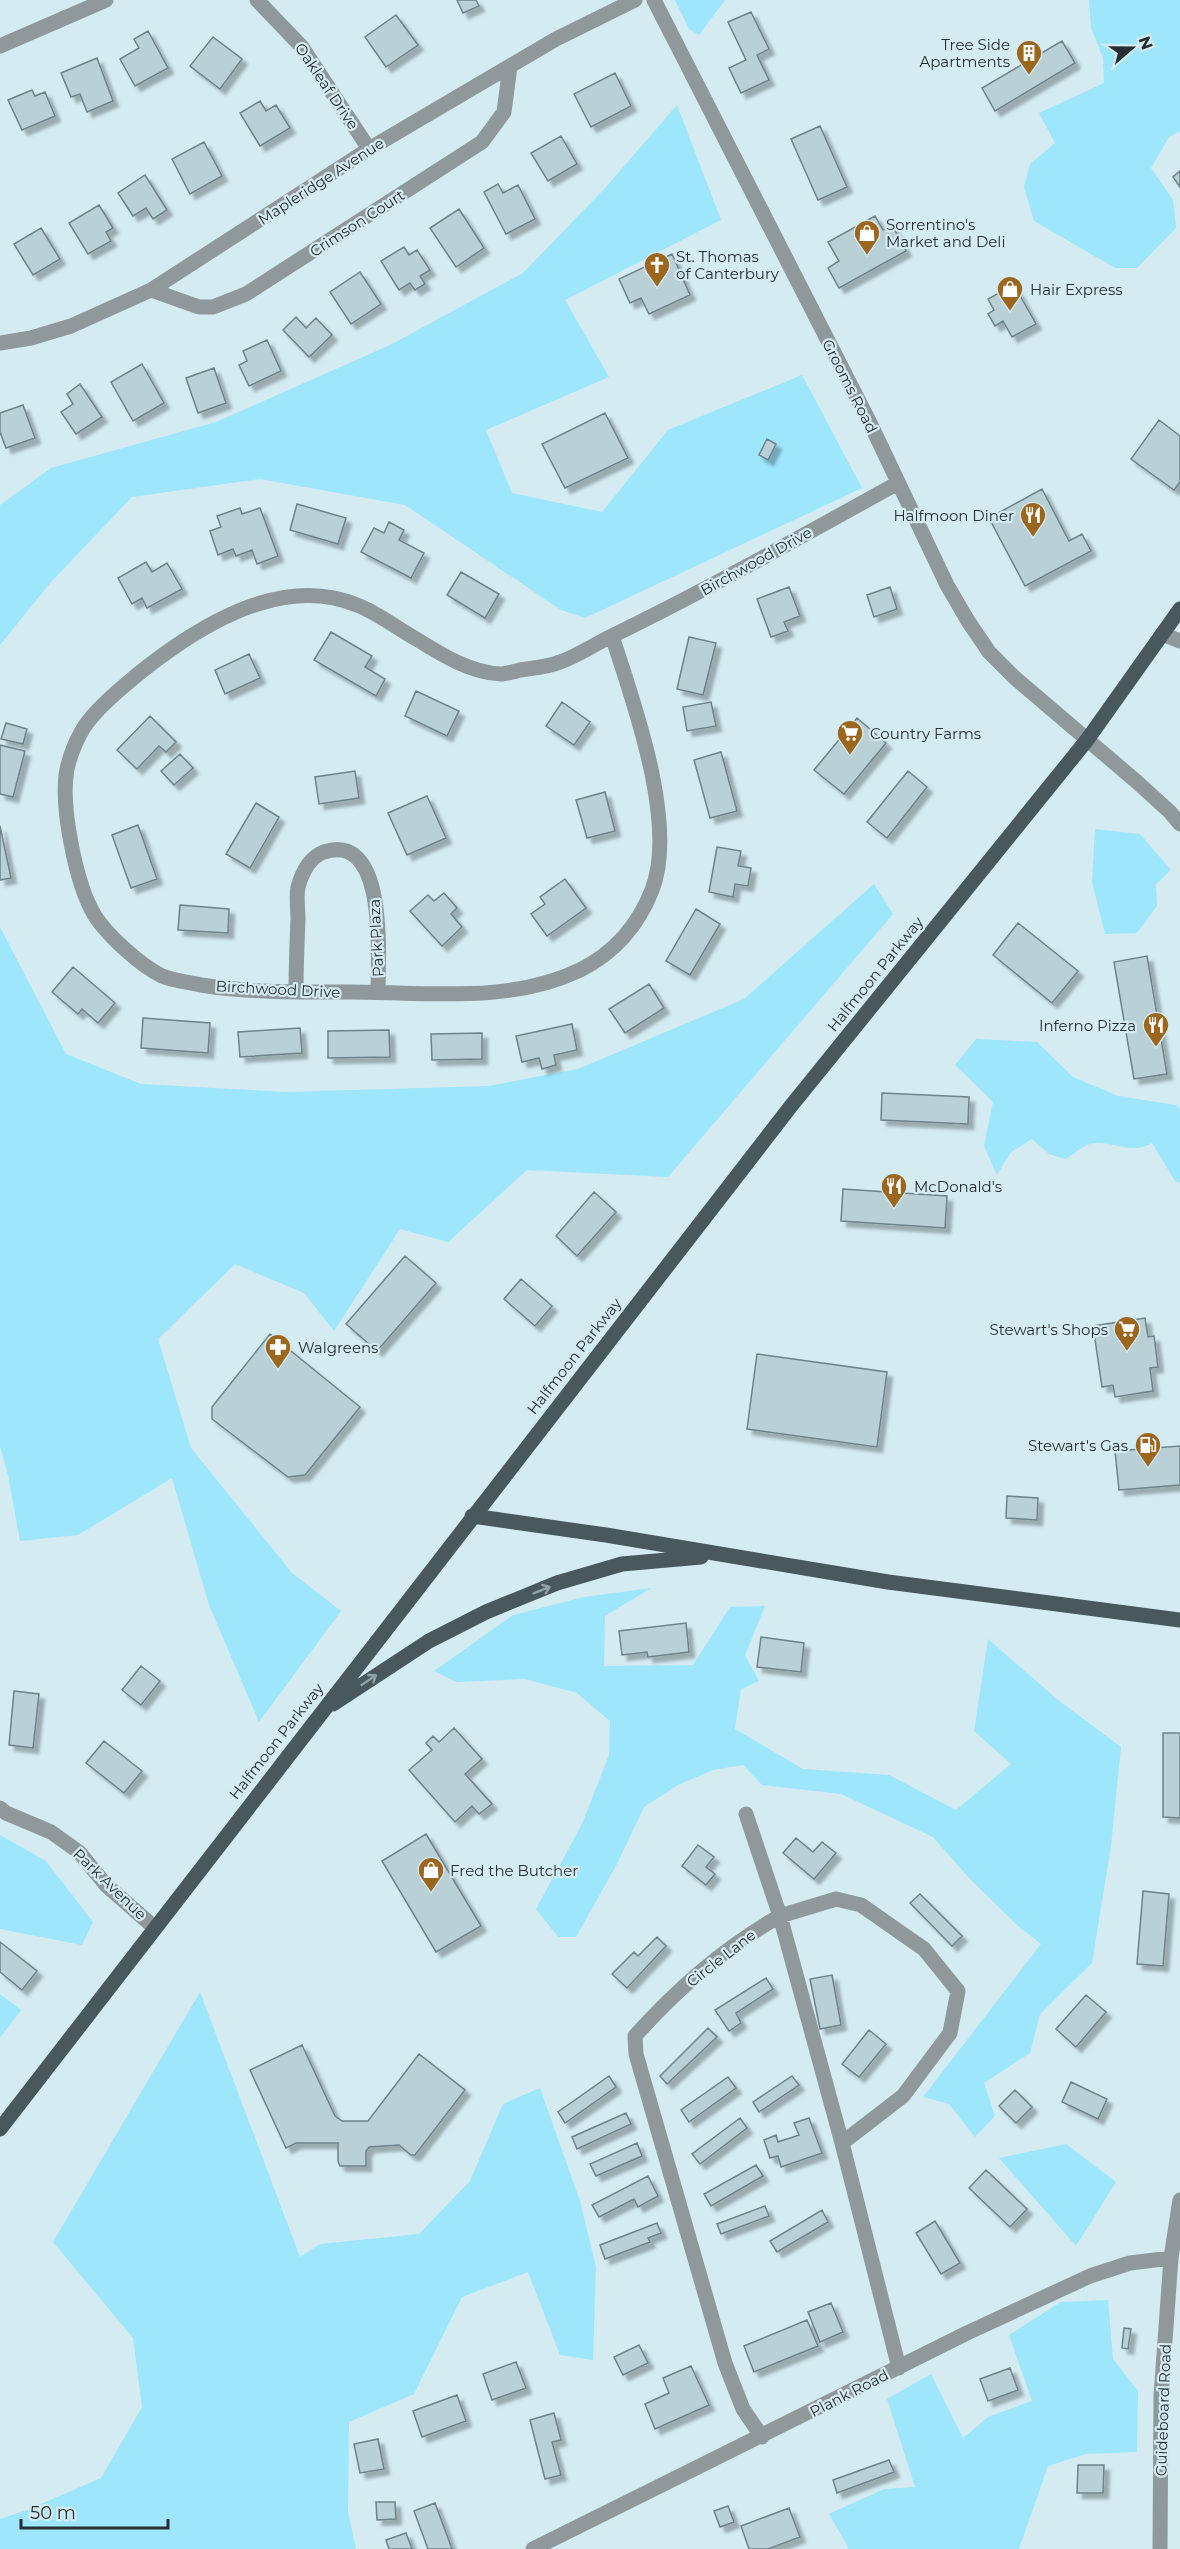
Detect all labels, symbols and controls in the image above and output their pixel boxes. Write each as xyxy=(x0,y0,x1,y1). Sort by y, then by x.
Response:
north arrow xyxy=(1102,18,1162,78)
text: N xyxy=(1134,34,1157,52)
place label: Tree Side Apartments xyxy=(919,35,1010,71)
building icon: Tree Side Apartments xyxy=(1014,38,1044,76)
street label: Oakleaf Drive xyxy=(291,39,363,133)
street label: Mapleridge Avenue xyxy=(254,133,388,229)
street label: Crimson Court xyxy=(306,185,408,261)
place label: Sorrentino's Market and Deli xyxy=(886,215,1005,251)
shop icon: Sorrentino's Market and Deli xyxy=(852,218,882,256)
place label: St. Thomas of Canterbury xyxy=(676,247,780,283)
church icon: St. Thomas of Canterbury xyxy=(642,250,672,288)
shop icon: Hair Express xyxy=(995,274,1025,312)
place label: Hair Express xyxy=(1030,280,1123,299)
street label: Grooms Road xyxy=(818,336,882,436)
restaurant icon: Halfmoon Diner xyxy=(1018,500,1048,538)
place label: Halfmoon Diner xyxy=(893,506,1014,525)
street label: Birchwood Drive xyxy=(697,522,815,600)
supermarket icon: Country Farms xyxy=(835,718,865,756)
place label: Country Farms xyxy=(870,724,981,743)
street label: Park Plaza xyxy=(364,898,388,978)
street label: Halfmoon Parkway xyxy=(823,912,928,1035)
street label: Birchwood Drive xyxy=(215,976,341,1002)
restaurant icon: Inferno Pizza xyxy=(1141,1010,1171,1048)
place label: Inferno Pizza xyxy=(1039,1016,1136,1035)
restaurant icon: McDonald's xyxy=(879,1171,909,1209)
place label: McDonald's xyxy=(914,1177,1002,1196)
street label: Halfmoon Parkway xyxy=(523,1293,626,1418)
supermarket icon: Stewart's Shops xyxy=(1112,1314,1142,1352)
place label: Stewart's Shops xyxy=(989,1320,1108,1339)
pharmacy icon: Walgreens xyxy=(263,1332,293,1370)
place label: Walgreens xyxy=(298,1338,378,1357)
fuel station icon: Stewart's Gas xyxy=(1133,1430,1163,1468)
place label: Stewart's Gas xyxy=(1028,1436,1128,1455)
one-way arrow xyxy=(532,1583,550,1594)
one-way arrow xyxy=(361,1674,377,1686)
street label: Halfmoon Parkway xyxy=(225,1678,328,1803)
street label: Park Avenue xyxy=(69,1844,151,1924)
shop icon: Fred the Butcher xyxy=(416,1855,446,1893)
place label: Fred the Butcher xyxy=(450,1861,578,1880)
street label: Circle Lane xyxy=(683,1925,759,1991)
street label: Guideboard Road xyxy=(1151,2343,1175,2477)
street label: Plank Road xyxy=(806,2365,892,2421)
scale bar xyxy=(21,2492,168,2530)
text: 50 m xyxy=(30,2502,76,2524)

